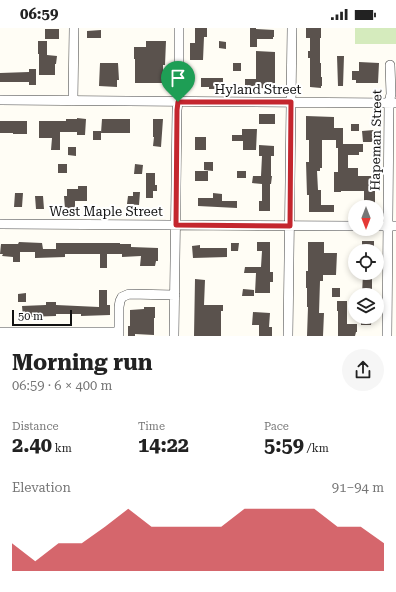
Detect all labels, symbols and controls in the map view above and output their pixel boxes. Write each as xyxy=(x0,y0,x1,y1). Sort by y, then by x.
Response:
text: 06:59 xyxy=(20,5,58,23)
pin xyxy=(161,61,195,102)
icon: arrive xyxy=(167,67,189,89)
street label: Hyland Street xyxy=(215,82,302,97)
street label: Hapeman Street xyxy=(368,89,384,191)
north arrow xyxy=(348,200,384,236)
map controls xyxy=(348,200,384,324)
street label: West Maple Street xyxy=(49,204,163,219)
button: locate xyxy=(348,244,384,280)
button: layers xyxy=(348,288,384,324)
scale bar xyxy=(12,308,72,327)
text: 50 m xyxy=(18,310,43,323)
button: share xyxy=(342,349,384,391)
text: Morning run xyxy=(12,350,153,375)
text: 06:59 · 6 × 400 m xyxy=(12,378,112,393)
text: Distance xyxy=(12,420,59,433)
text: Time xyxy=(138,420,165,433)
text: Pace xyxy=(264,420,289,433)
text: 2.40 xyxy=(12,433,52,457)
text: 14:22 xyxy=(138,433,189,457)
text: 5:59 xyxy=(264,433,304,457)
text: km xyxy=(52,442,72,455)
text: /km xyxy=(304,442,329,455)
text: Elevation xyxy=(12,480,71,495)
text: 91–94 m xyxy=(332,480,384,495)

